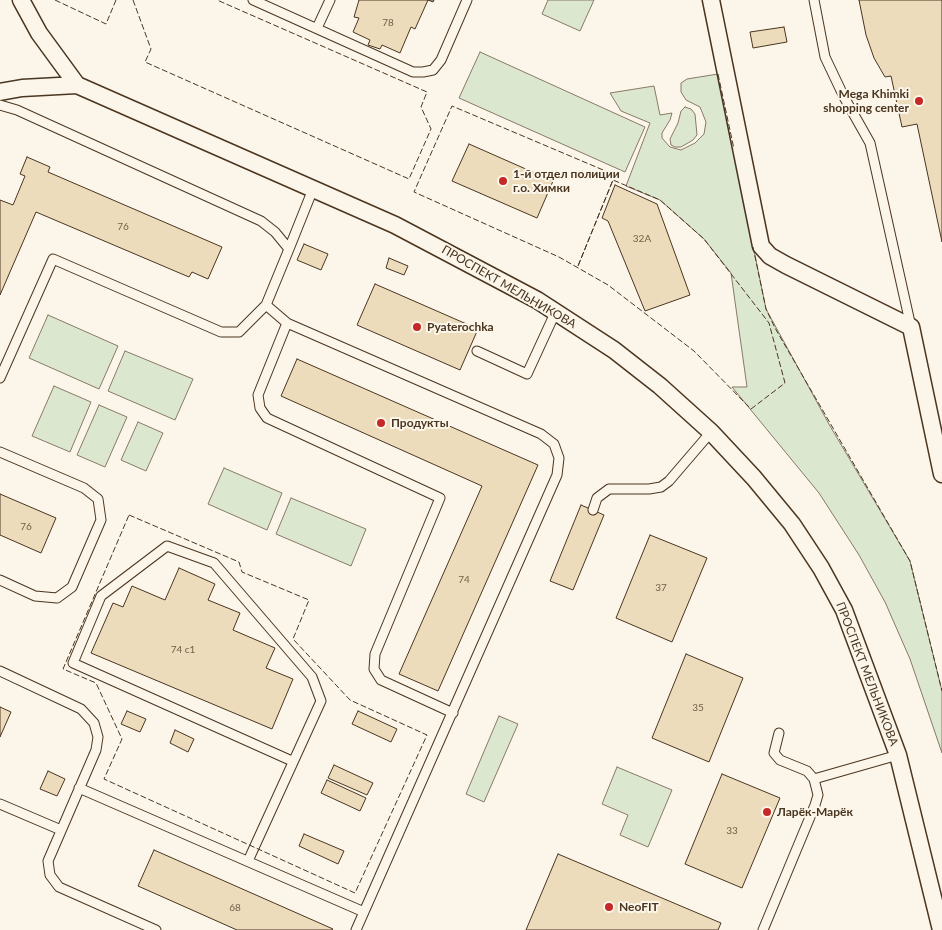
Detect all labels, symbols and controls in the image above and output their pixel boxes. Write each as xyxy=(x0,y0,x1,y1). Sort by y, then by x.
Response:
house number: 78 xyxy=(382,17,394,29)
place label: Mega Khimki shopping center xyxy=(823,87,909,115)
marker: Mega Khimki shopping center xyxy=(913,95,925,107)
place label: 1-й отдел полиции г.о. Химки xyxy=(513,167,620,195)
marker: 1-й отдел полиции г.о. Химки xyxy=(497,175,509,187)
house number: 76 xyxy=(117,221,129,233)
house number: 32А xyxy=(633,233,651,245)
street label: ПРОСПЕКТ МЕЛЬНИКОВА xyxy=(439,243,579,331)
place label: Pyaterochka xyxy=(427,320,494,334)
marker: Pyaterochka xyxy=(411,321,423,333)
place label: Продукты xyxy=(391,416,449,430)
marker: Продукты xyxy=(375,417,387,429)
house number: 76 xyxy=(20,521,32,533)
house number: 74 xyxy=(458,574,470,586)
house number: 37 xyxy=(655,582,667,594)
street label: ПРОСПЕКТ МЕЛЬНИКОВА xyxy=(833,600,901,748)
house number: 74 с1 xyxy=(171,644,195,656)
house number: 35 xyxy=(692,702,704,714)
place label: Ларёк-Марёк xyxy=(777,805,853,819)
marker: Ларёк-Марёк xyxy=(761,806,773,818)
house number: 33 xyxy=(726,825,738,837)
place label: NeoFIT xyxy=(619,900,659,914)
marker: NeoFIT xyxy=(603,901,615,913)
house number: 68 xyxy=(229,902,241,914)

